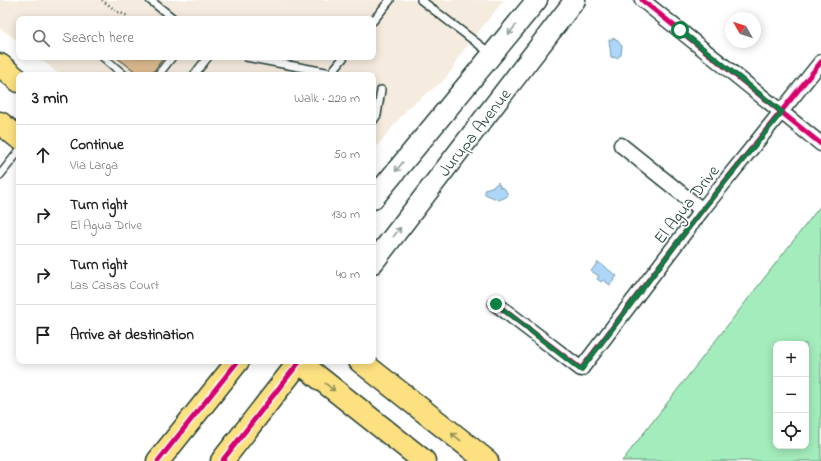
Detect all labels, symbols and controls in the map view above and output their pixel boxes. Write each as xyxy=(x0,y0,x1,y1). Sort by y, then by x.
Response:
north arrow xyxy=(725,12,761,48)
search box xyxy=(16,16,376,60)
route start xyxy=(671,21,689,39)
one-way arrow xyxy=(508,25,516,36)
icon: search xyxy=(30,27,52,49)
text: Search here xyxy=(62,27,134,49)
street label: Jurupa Avenue xyxy=(433,83,518,183)
text: 3 min xyxy=(32,86,68,111)
text: Walk · 220 m xyxy=(294,89,360,108)
text: Continue xyxy=(70,134,124,156)
icon: ahead xyxy=(32,144,54,166)
text: 50 m xyxy=(334,145,360,164)
text: Via Larga xyxy=(70,156,118,175)
street label: El Agua Drive xyxy=(648,160,728,251)
one-way arrow xyxy=(395,161,404,172)
text: Turn right xyxy=(70,194,128,216)
icon: right xyxy=(32,204,54,226)
text: 130 m xyxy=(332,205,360,224)
text: El Agua Drive xyxy=(70,216,142,235)
one-way arrow xyxy=(392,227,401,238)
text: Turn right xyxy=(70,254,128,276)
icon: right xyxy=(32,264,54,286)
text: 40 m xyxy=(336,265,360,284)
text: Las Casas Court xyxy=(70,276,159,295)
route end xyxy=(487,295,505,313)
icon: arrive xyxy=(32,324,54,346)
text: Arrive at destination xyxy=(70,324,194,346)
map controls xyxy=(773,341,809,449)
button: + xyxy=(773,341,809,377)
button: − xyxy=(773,377,809,413)
one-way arrow xyxy=(324,382,335,391)
button: locate xyxy=(773,413,809,449)
one-way arrow xyxy=(451,432,461,441)

